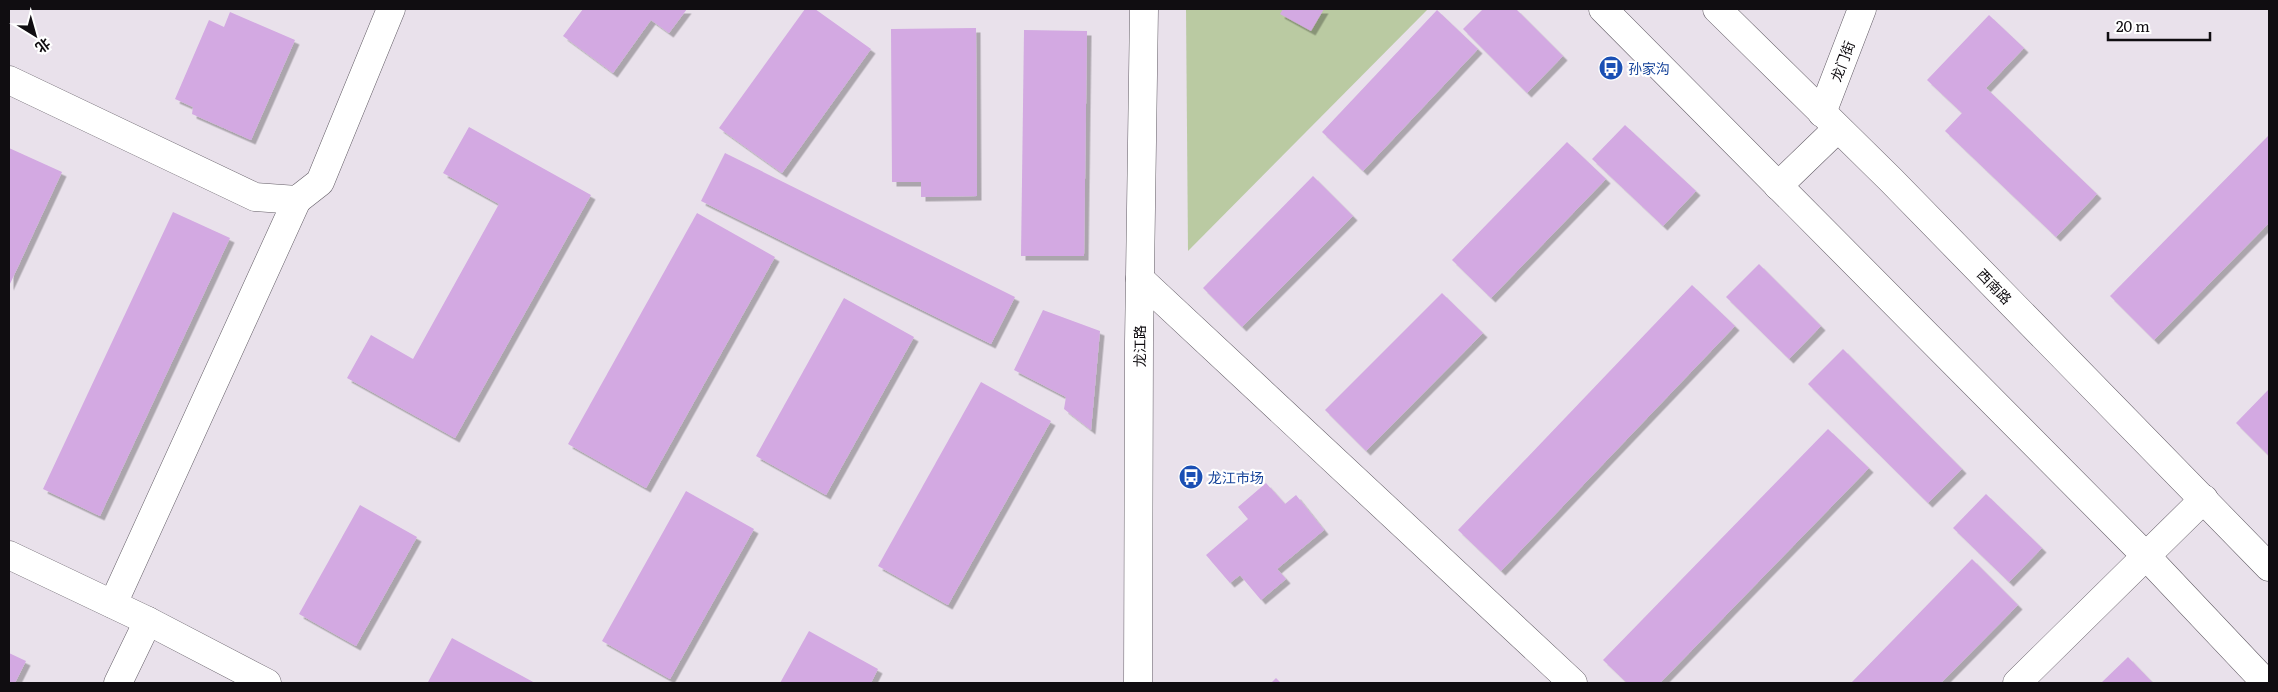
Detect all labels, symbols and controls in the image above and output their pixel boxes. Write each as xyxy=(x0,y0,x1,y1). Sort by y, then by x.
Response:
north arrow xyxy=(10,10,60,60)
scale bar xyxy=(2108,10,2210,42)
text: 20 m xyxy=(2116,14,2150,37)
text: 北 xyxy=(32,34,55,58)
street label: 龙门街 xyxy=(1825,38,1859,84)
bus stop icon: 孙家沟 xyxy=(1598,55,1624,81)
place label: 孙家沟 xyxy=(1628,58,1670,78)
street label: 西南路 xyxy=(1973,264,2017,308)
street label: 龙江路 xyxy=(1129,325,1149,367)
bus stop icon: 龙江市场 xyxy=(1178,464,1204,490)
place label: 龙江市场 xyxy=(1208,467,1264,487)

